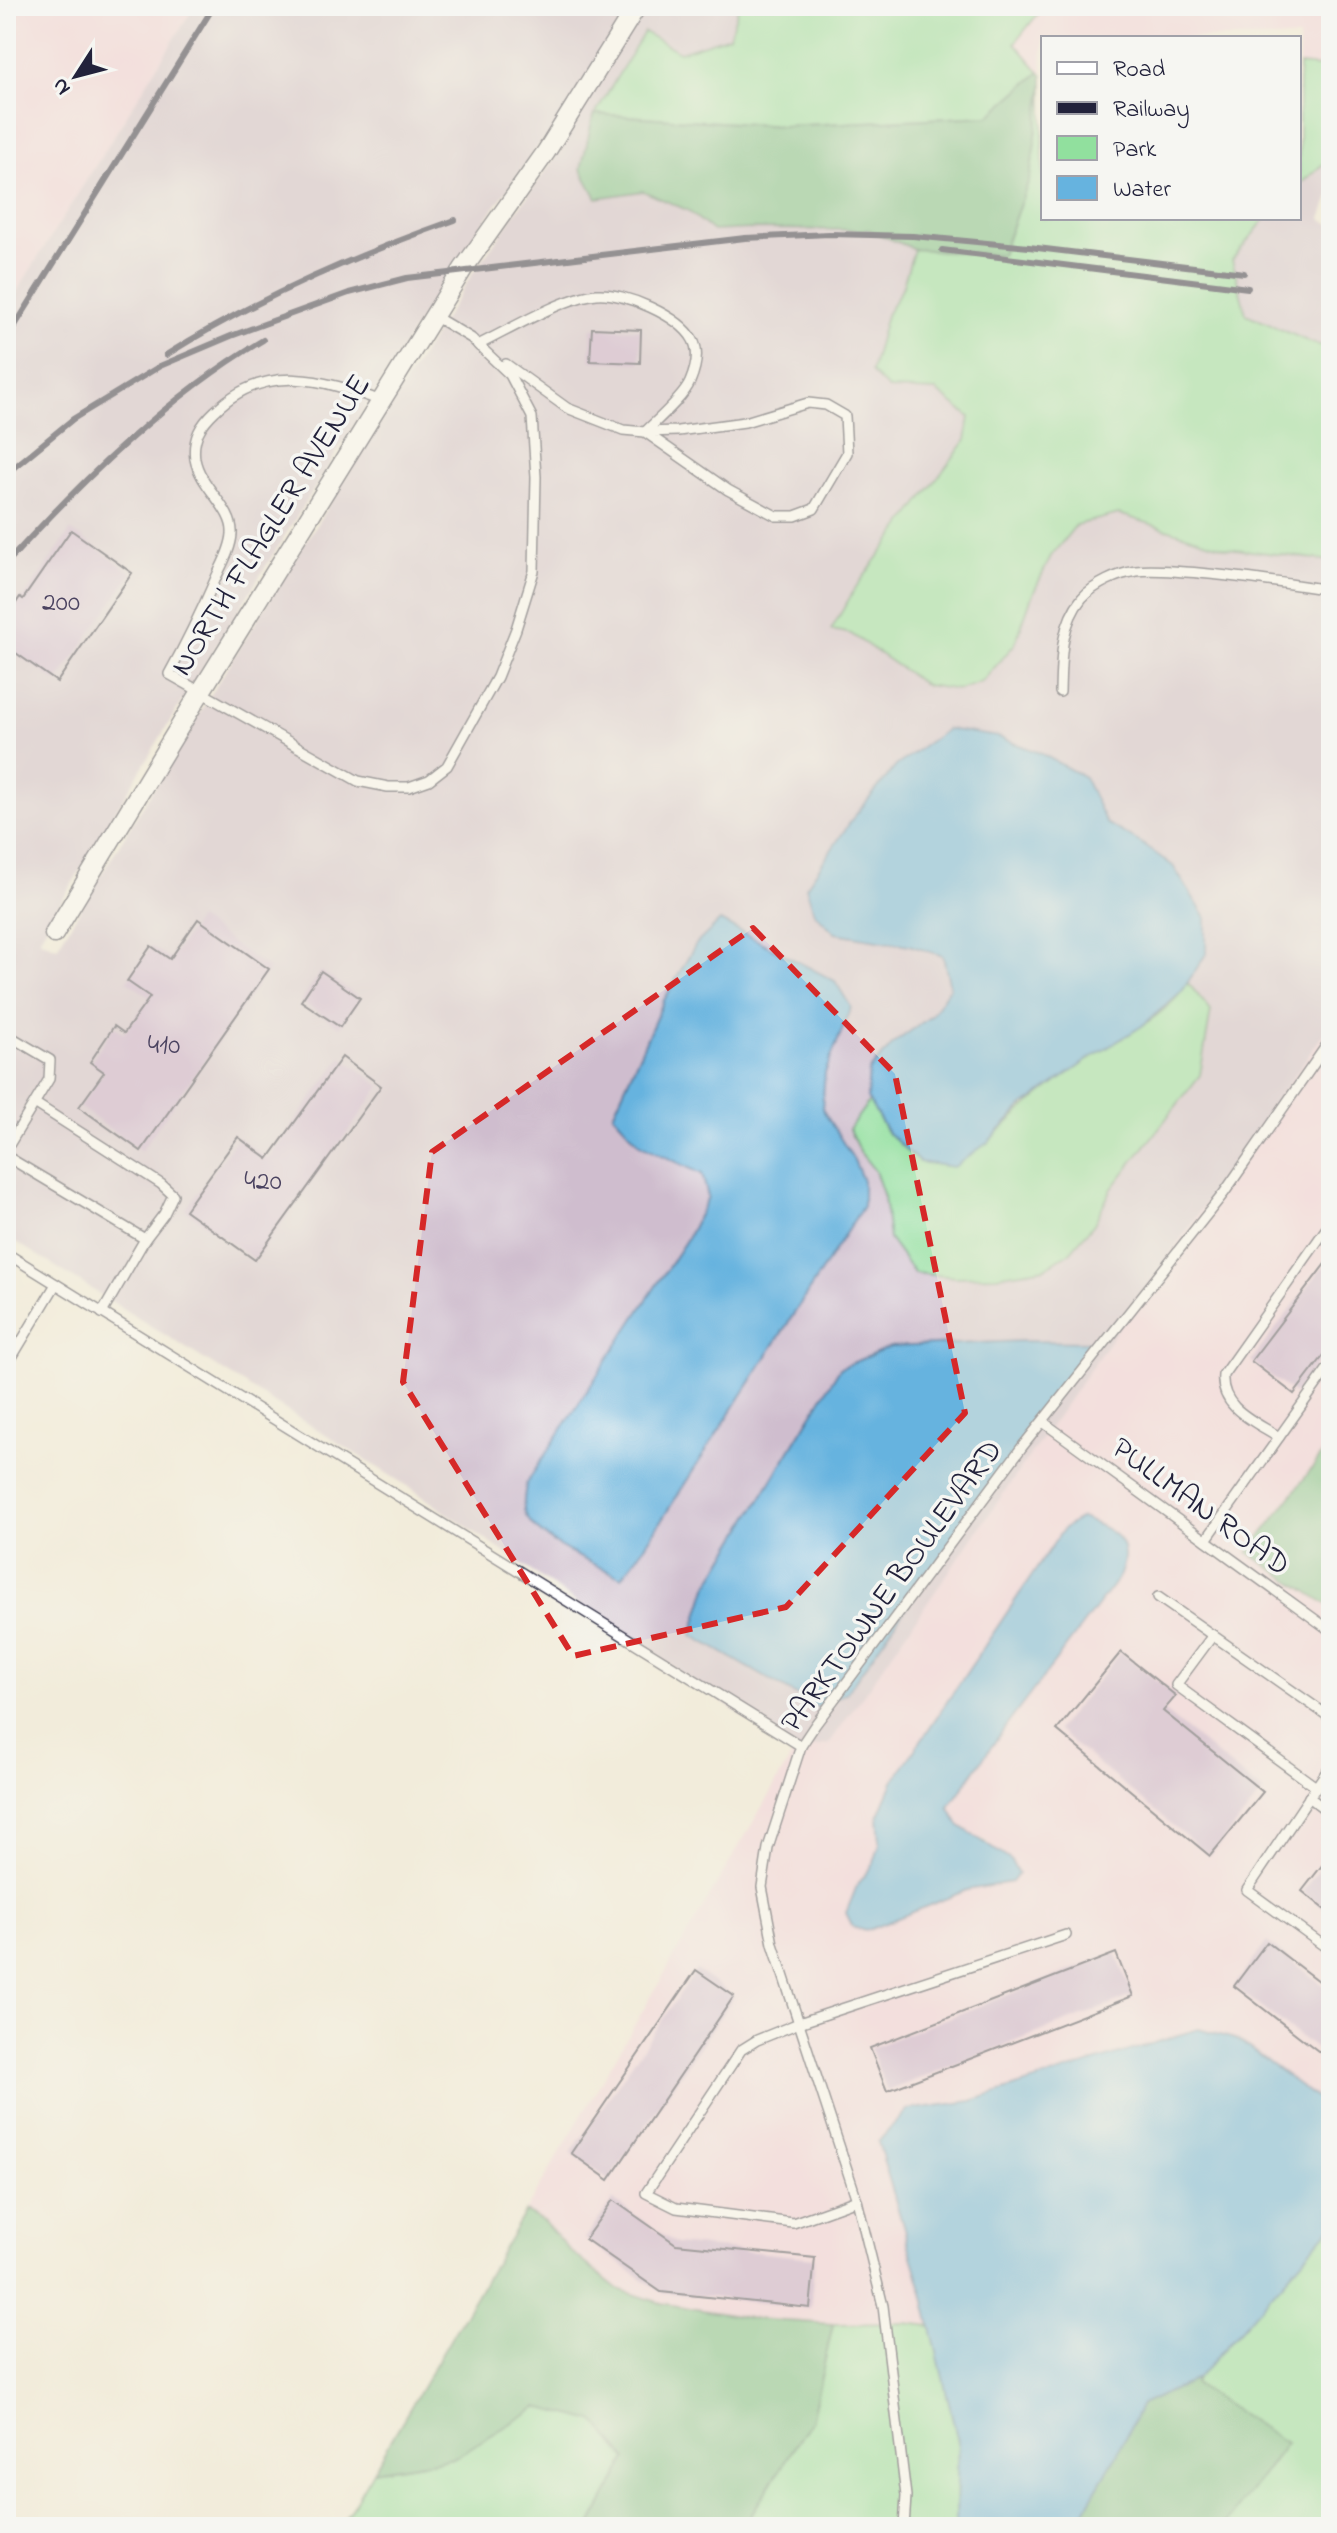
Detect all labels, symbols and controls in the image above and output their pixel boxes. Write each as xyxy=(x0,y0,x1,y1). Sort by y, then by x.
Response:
north arrow xyxy=(36,36,116,116)
legend xyxy=(1041,36,1301,220)
text: Road xyxy=(1113,53,1166,88)
text: N xyxy=(45,71,80,101)
text: Railway xyxy=(1113,93,1190,129)
text: Park xyxy=(1113,133,1157,168)
text: Water xyxy=(1113,173,1171,208)
street label: NORTH FLAGLER AVENUE xyxy=(160,366,384,686)
house number: 200 xyxy=(42,583,80,624)
house number: 410 xyxy=(148,1026,180,1067)
house number: 420 xyxy=(244,1162,282,1203)
street label: PULLMAN ROAD xyxy=(1101,1427,1299,1589)
street label: PARKTOWNE BOULEVARD xyxy=(770,1431,1015,1744)

